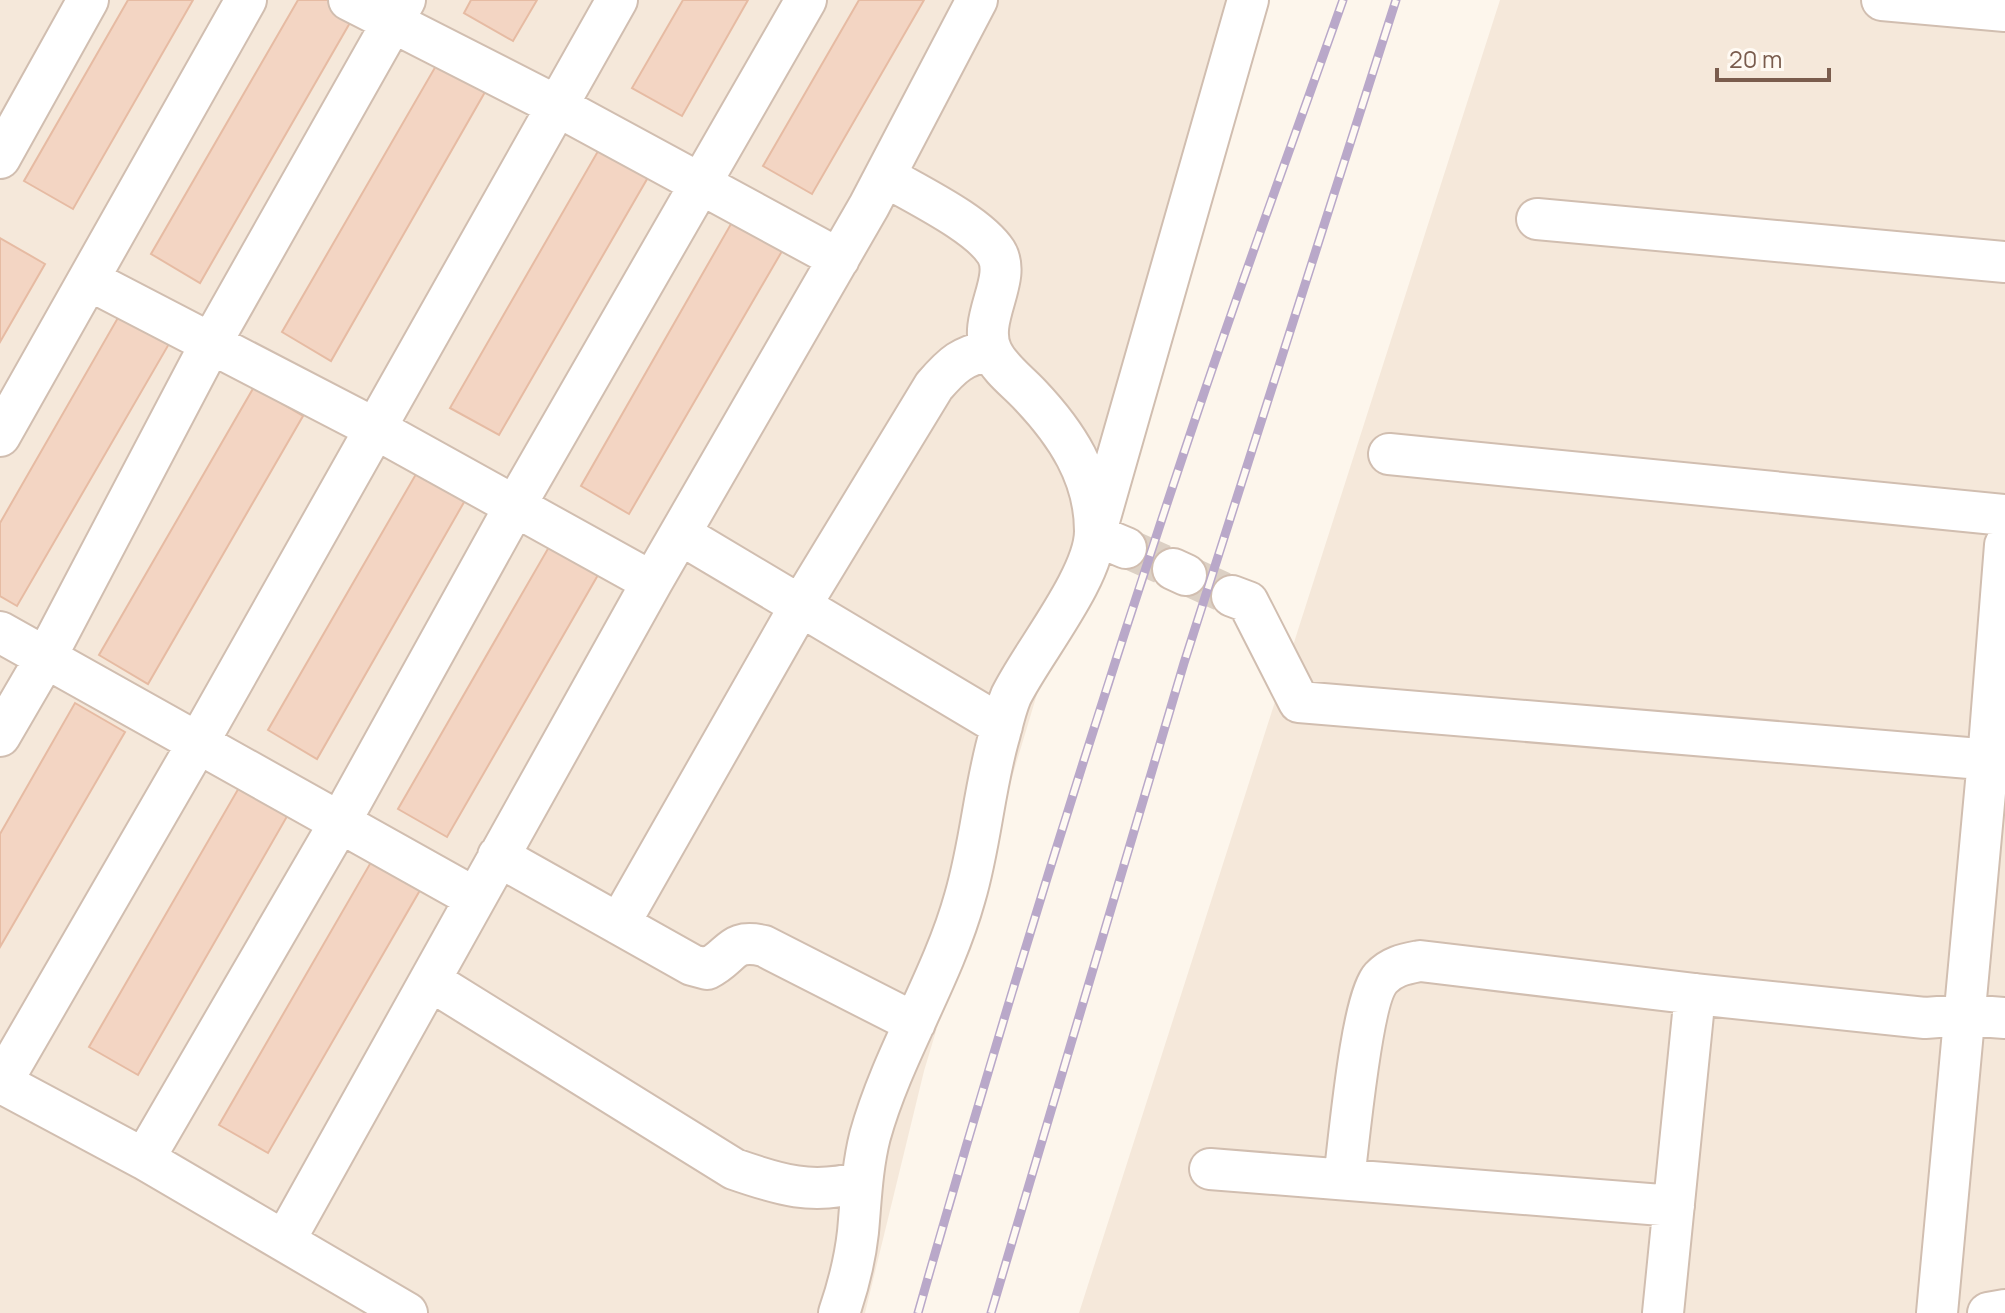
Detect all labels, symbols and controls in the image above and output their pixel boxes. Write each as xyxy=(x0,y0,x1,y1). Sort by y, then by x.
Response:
scale bar xyxy=(1717,32,1829,82)
text: 20 m xyxy=(1729,42,1782,75)

